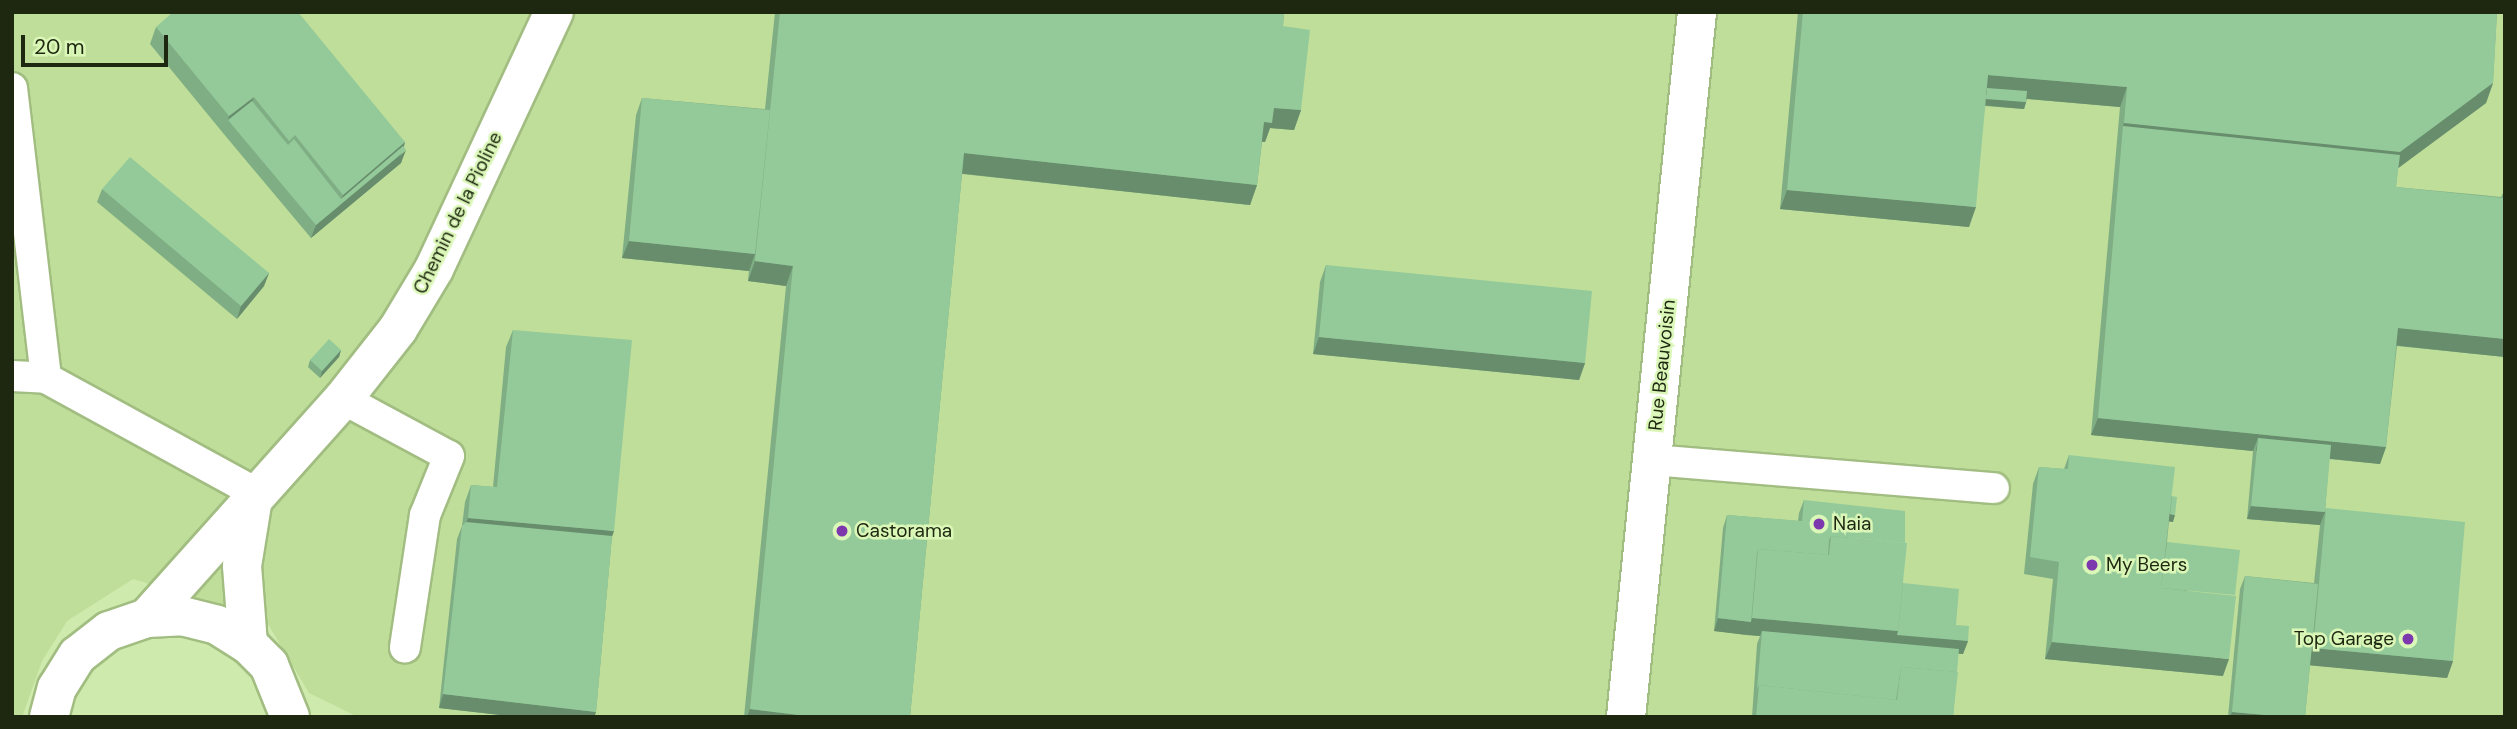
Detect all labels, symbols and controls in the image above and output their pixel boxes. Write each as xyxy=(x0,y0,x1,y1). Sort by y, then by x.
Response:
scale bar xyxy=(24,21,172,65)
text: 20 m xyxy=(34,33,85,61)
street label: Chemin de la Pioline xyxy=(409,128,507,298)
street label: Rue Beauvoisin xyxy=(1644,298,1680,432)
place label: Naia xyxy=(1833,513,1871,535)
marker: Naia xyxy=(1811,516,1827,532)
place label: Castorama xyxy=(856,520,952,542)
marker: Castorama xyxy=(834,523,850,539)
place label: My Beers xyxy=(2106,554,2187,576)
marker: My Beers xyxy=(2084,557,2100,573)
place label: Top Garage xyxy=(2294,628,2394,650)
marker: Top Garage xyxy=(2400,631,2416,647)

